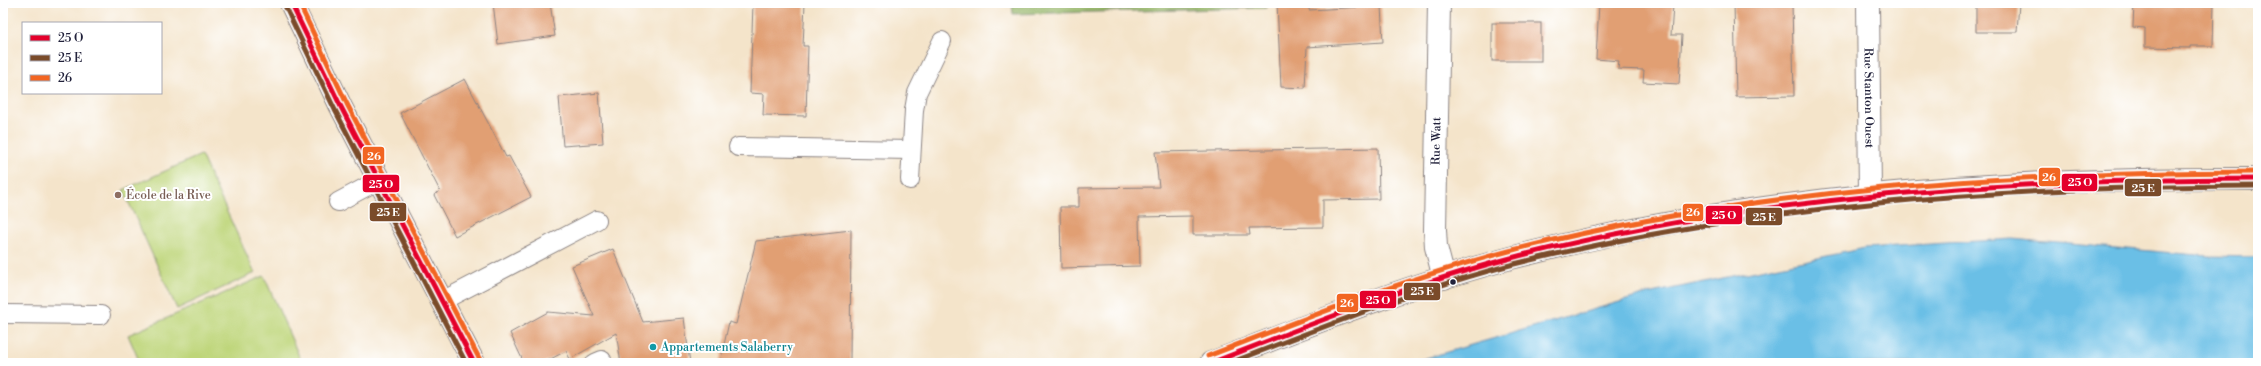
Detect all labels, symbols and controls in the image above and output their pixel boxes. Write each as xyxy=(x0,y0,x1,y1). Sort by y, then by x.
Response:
legend xyxy=(22,22,162,94)
text: 25 O xyxy=(58,31,83,46)
street label: Rue Stanton Ouest xyxy=(1860,48,1877,149)
text: 25 E xyxy=(58,51,82,66)
text: 26 xyxy=(58,71,72,86)
street label: Rue Watt xyxy=(1429,116,1444,165)
line badge: 26 xyxy=(362,146,385,165)
text: 26 xyxy=(367,150,381,164)
line badge: 26 xyxy=(2038,167,2061,187)
text: 26 xyxy=(2042,171,2056,185)
line badge: 25 O xyxy=(2061,173,2098,192)
line badge: 25 O xyxy=(362,174,400,193)
text: 25 O xyxy=(2068,176,2092,190)
text: 25 O xyxy=(369,178,393,192)
line badge: 25 E xyxy=(2124,178,2162,197)
text: 25 E xyxy=(2131,182,2155,196)
place label: École de la Rive xyxy=(126,186,211,203)
marker: École de la Rive xyxy=(113,190,123,200)
line badge: 25 E xyxy=(369,202,407,222)
line badge: 26 xyxy=(1682,203,1704,222)
line badge: 25 O xyxy=(1705,205,1743,225)
text: 25 E xyxy=(376,206,400,220)
text: 26 xyxy=(1686,206,1700,220)
line badge: 25 E xyxy=(1745,207,1783,226)
text: 25 O xyxy=(1712,209,1736,223)
text: 25 E xyxy=(1752,211,1776,225)
unlabelled marker xyxy=(1448,277,1458,287)
line badge: 25 E xyxy=(1403,282,1441,301)
text: 25 E xyxy=(1410,285,1434,299)
line badge: 25 O xyxy=(1359,290,1397,309)
line badge: 26 xyxy=(1336,293,1359,313)
text: 25 O xyxy=(1366,294,1390,308)
text: 26 xyxy=(1340,297,1354,311)
place label: Appartements Salaberry xyxy=(660,340,793,355)
marker: Appartements Salaberry xyxy=(648,342,658,352)

